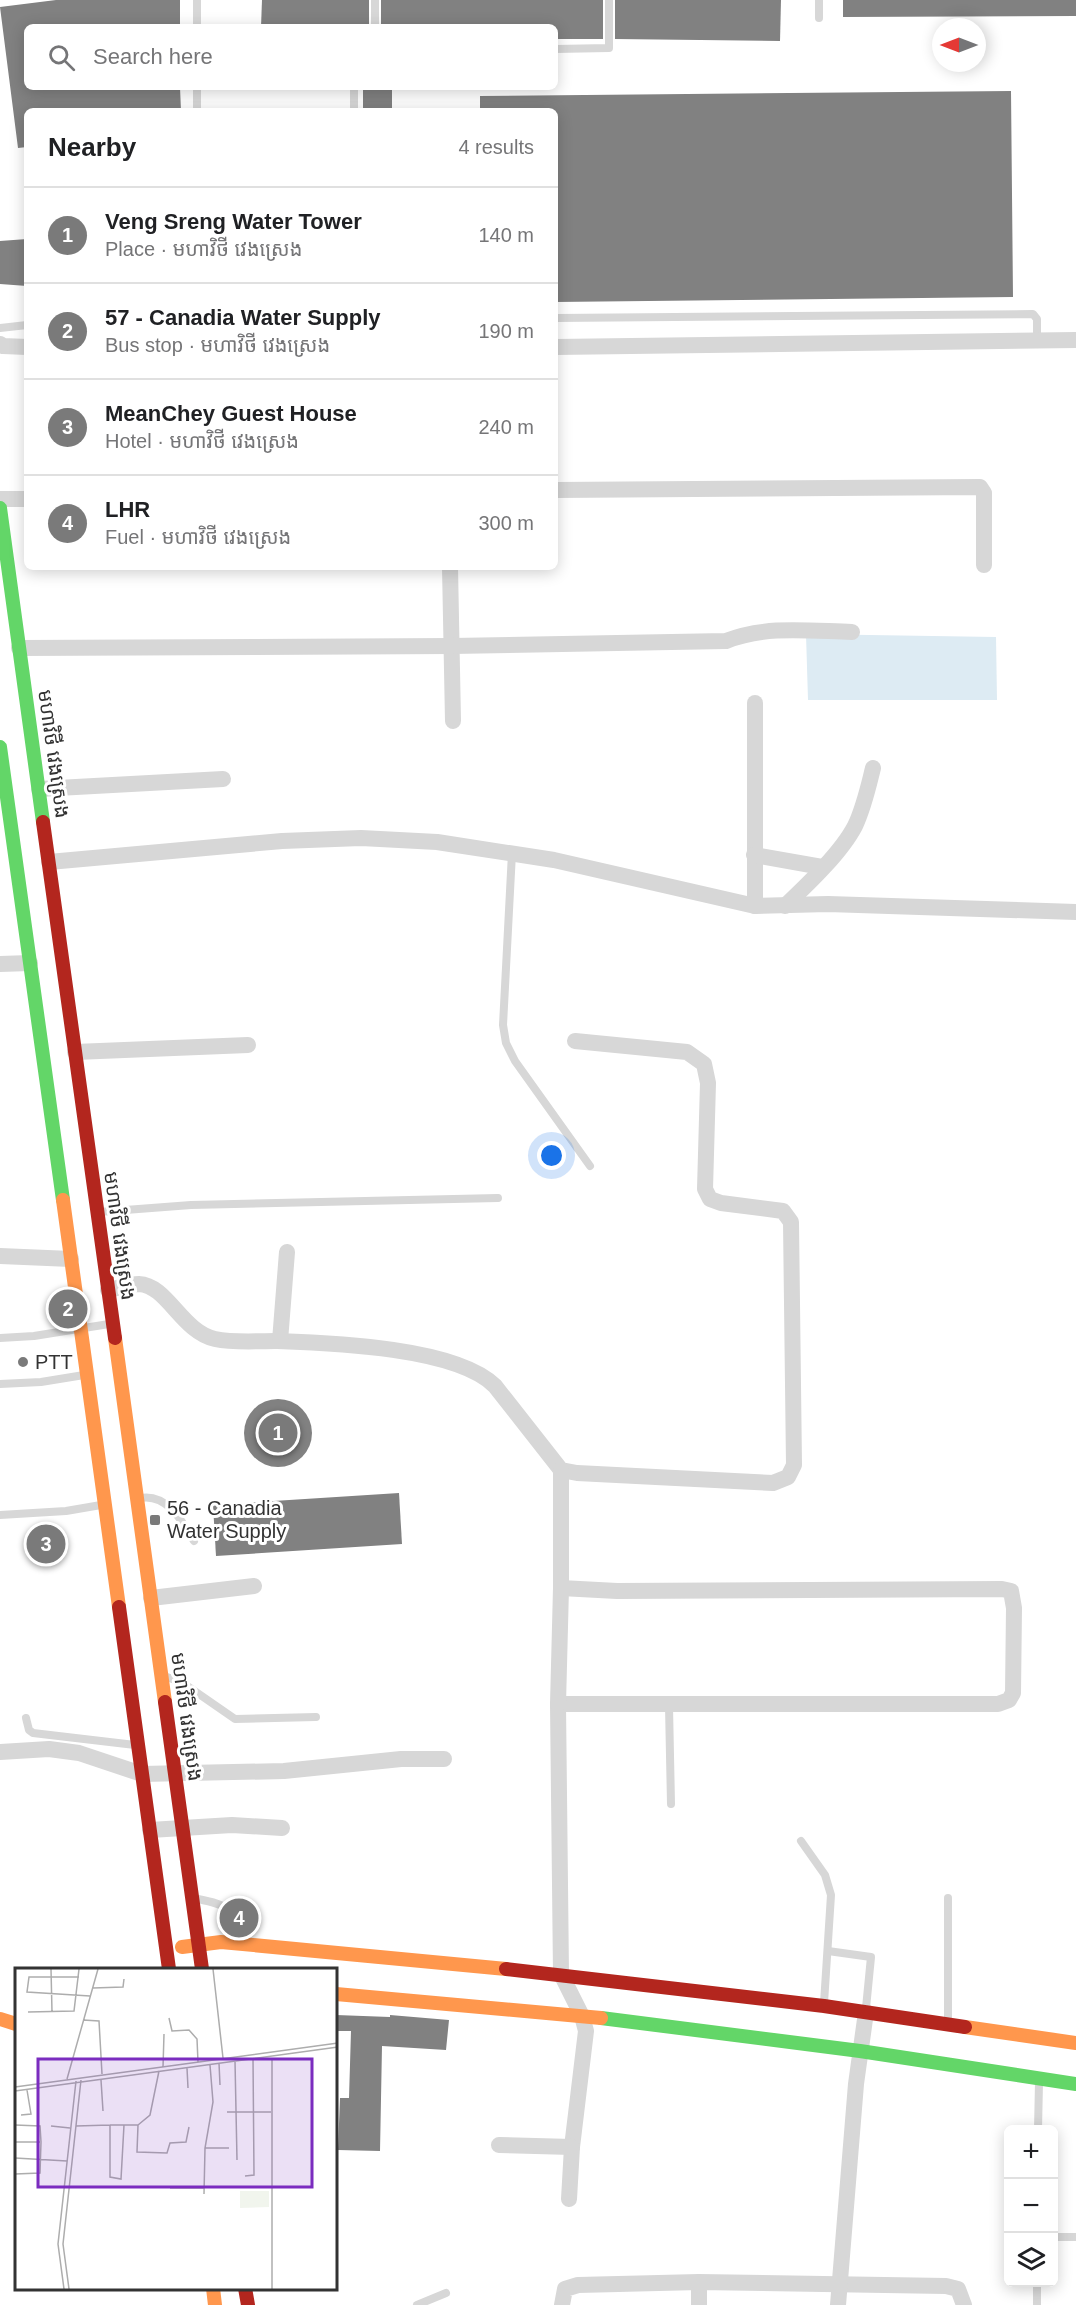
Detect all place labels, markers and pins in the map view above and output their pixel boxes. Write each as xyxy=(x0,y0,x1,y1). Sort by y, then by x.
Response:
pin: 2 xyxy=(48,1286,88,1332)
place label: PTT xyxy=(35,1351,73,1373)
marker: PTT xyxy=(16,1355,30,1369)
pin: 1 xyxy=(258,1410,298,1456)
place label: 56 - Canadia Water Supply xyxy=(167,1497,286,1542)
marker: 56 - Canadia Water Supply xyxy=(148,1513,162,1527)
pin: 3 xyxy=(26,1522,66,1566)
pin: 4 xyxy=(220,1896,258,1940)

